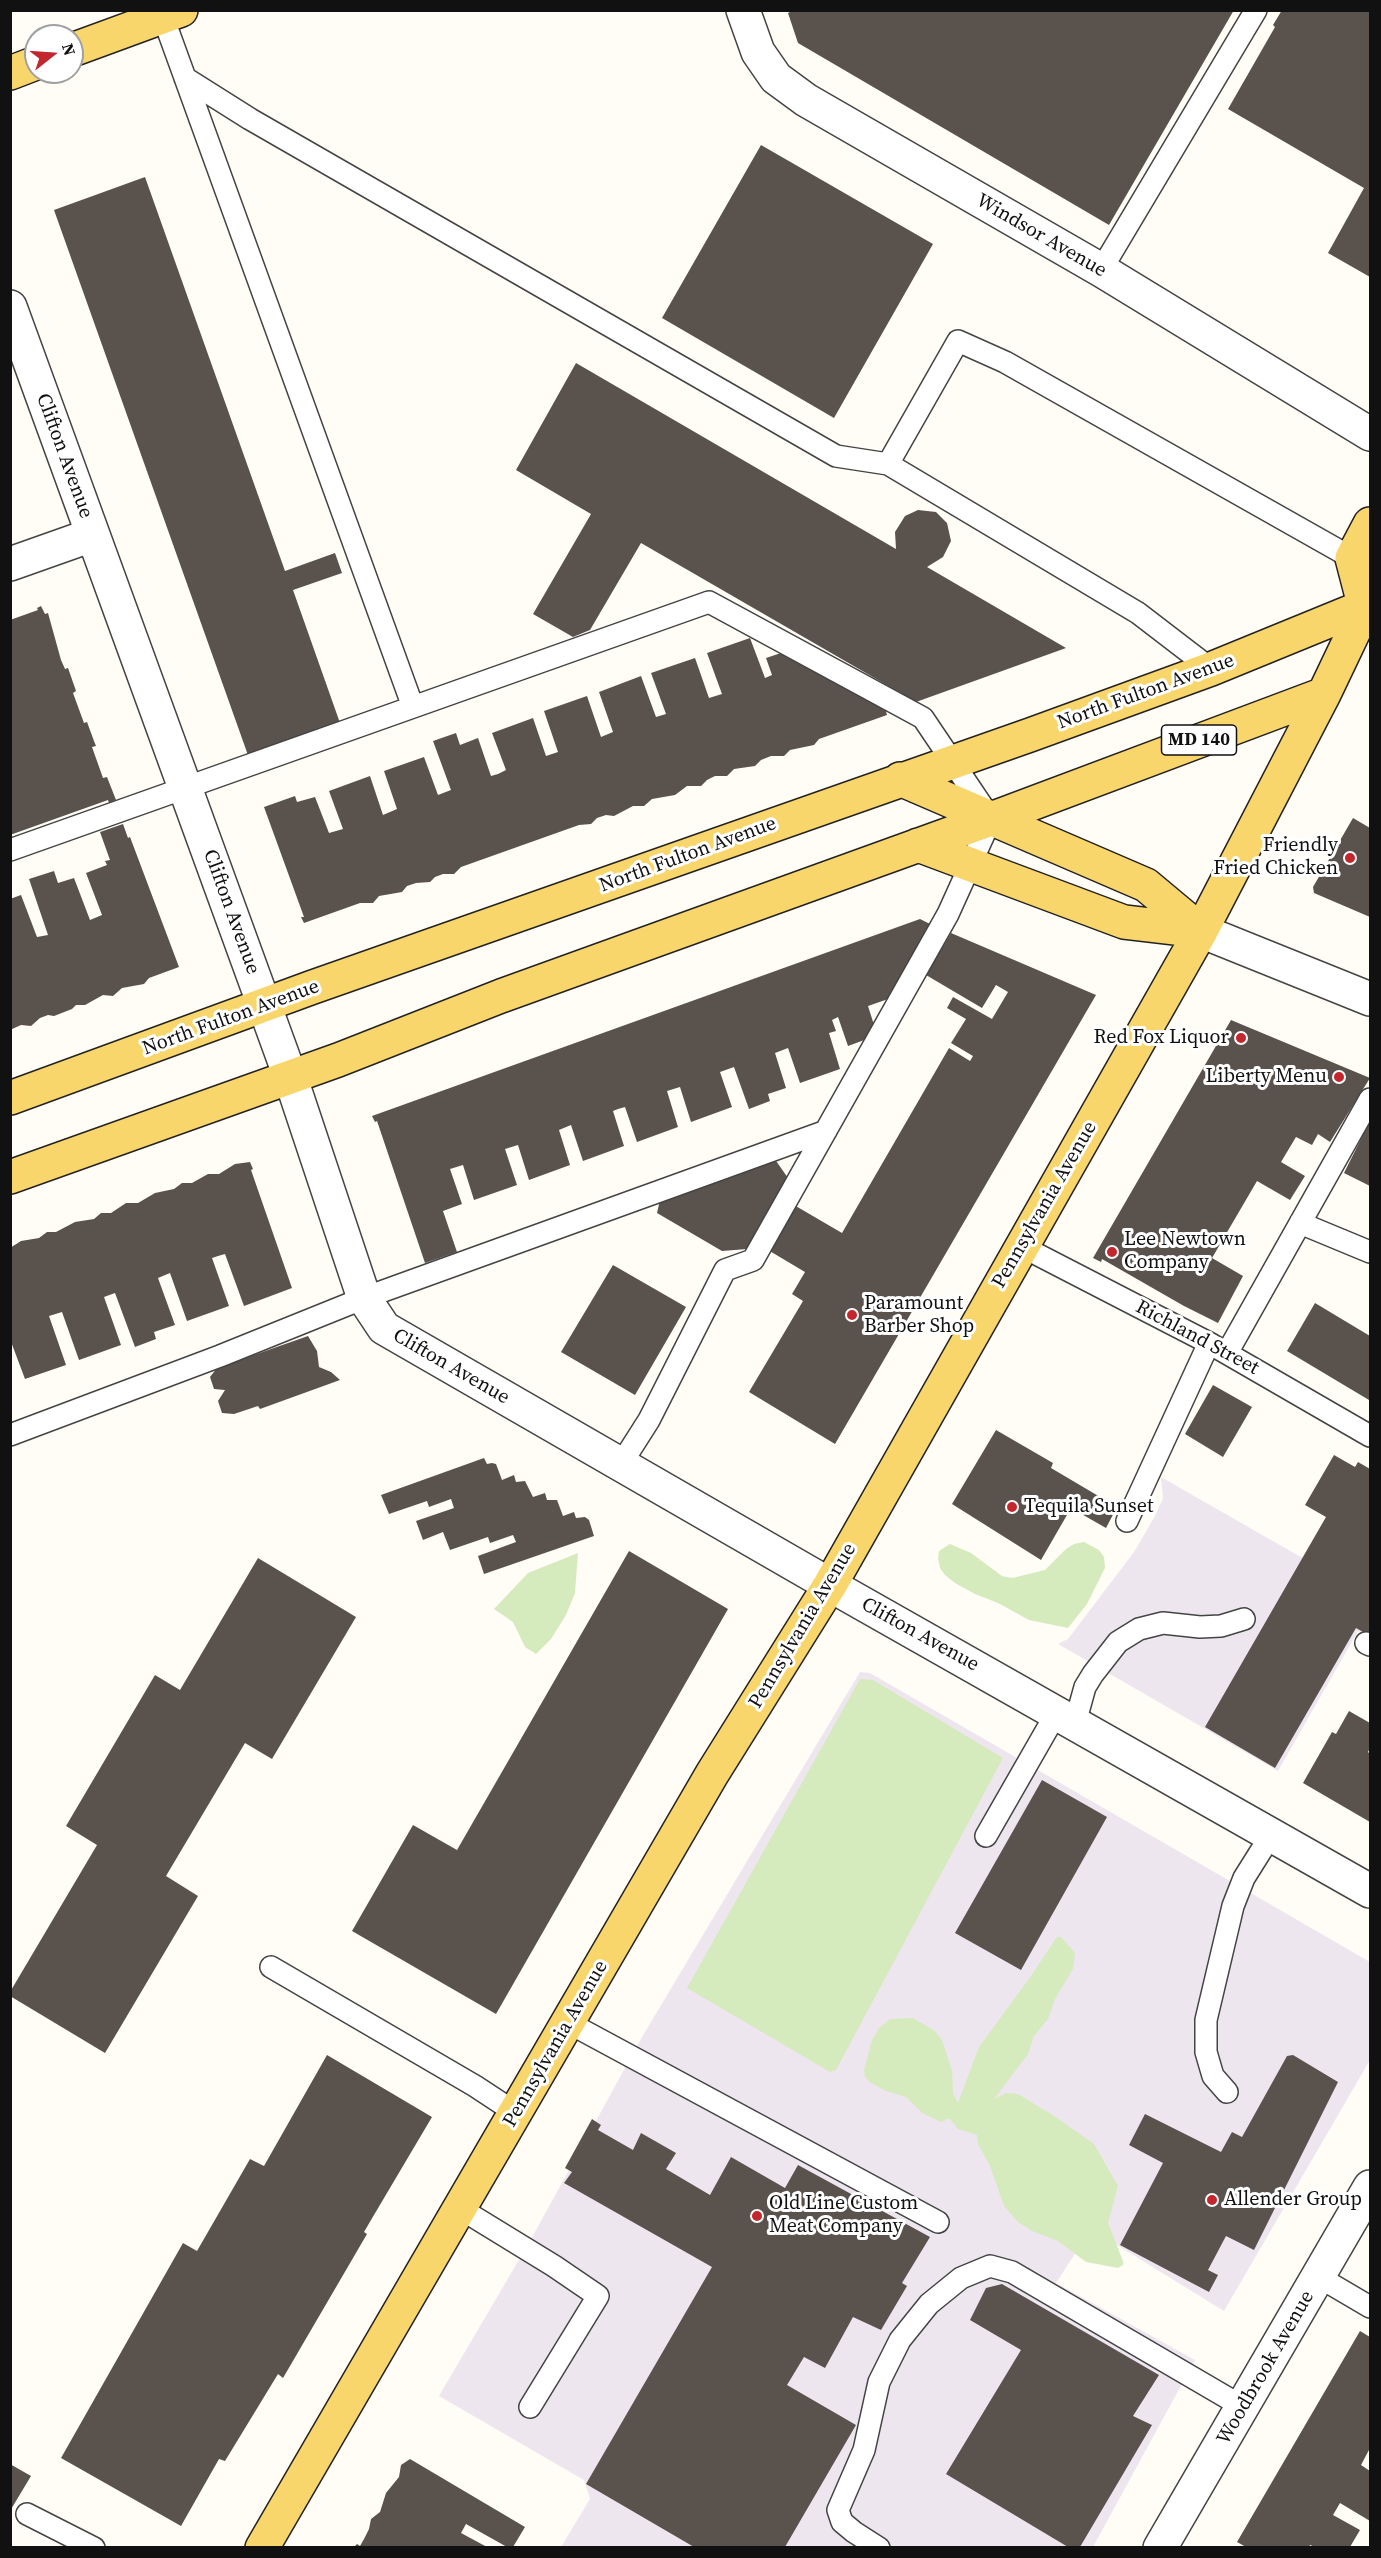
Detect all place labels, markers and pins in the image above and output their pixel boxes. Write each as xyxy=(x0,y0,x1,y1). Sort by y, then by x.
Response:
place label: Friendly Fried Chicken xyxy=(1213,834,1338,881)
marker: Friendly Fried Chicken xyxy=(1343,851,1357,865)
place label: Red Fox Liquor xyxy=(1094,1026,1229,1050)
marker: Red Fox Liquor xyxy=(1234,1031,1248,1045)
place label: Liberty Menu xyxy=(1206,1065,1327,1089)
marker: Liberty Menu xyxy=(1332,1070,1346,1084)
place label: Lee Newtown Company xyxy=(1124,1228,1246,1275)
marker: Lee Newtown Company xyxy=(1105,1245,1119,1259)
place label: Paramount Barber Shop xyxy=(864,1292,974,1339)
marker: Paramount Barber Shop xyxy=(845,1308,859,1322)
place label: Tequila Sunset xyxy=(1024,1495,1153,1519)
marker: Tequila Sunset xyxy=(1005,1500,1019,1514)
place label: Allender Group xyxy=(1224,2188,1362,2212)
place label: Old Line Custom Meat Company xyxy=(769,2192,918,2239)
marker: Allender Group xyxy=(1205,2193,1219,2207)
marker: Old Line Custom Meat Company xyxy=(750,2209,764,2223)

